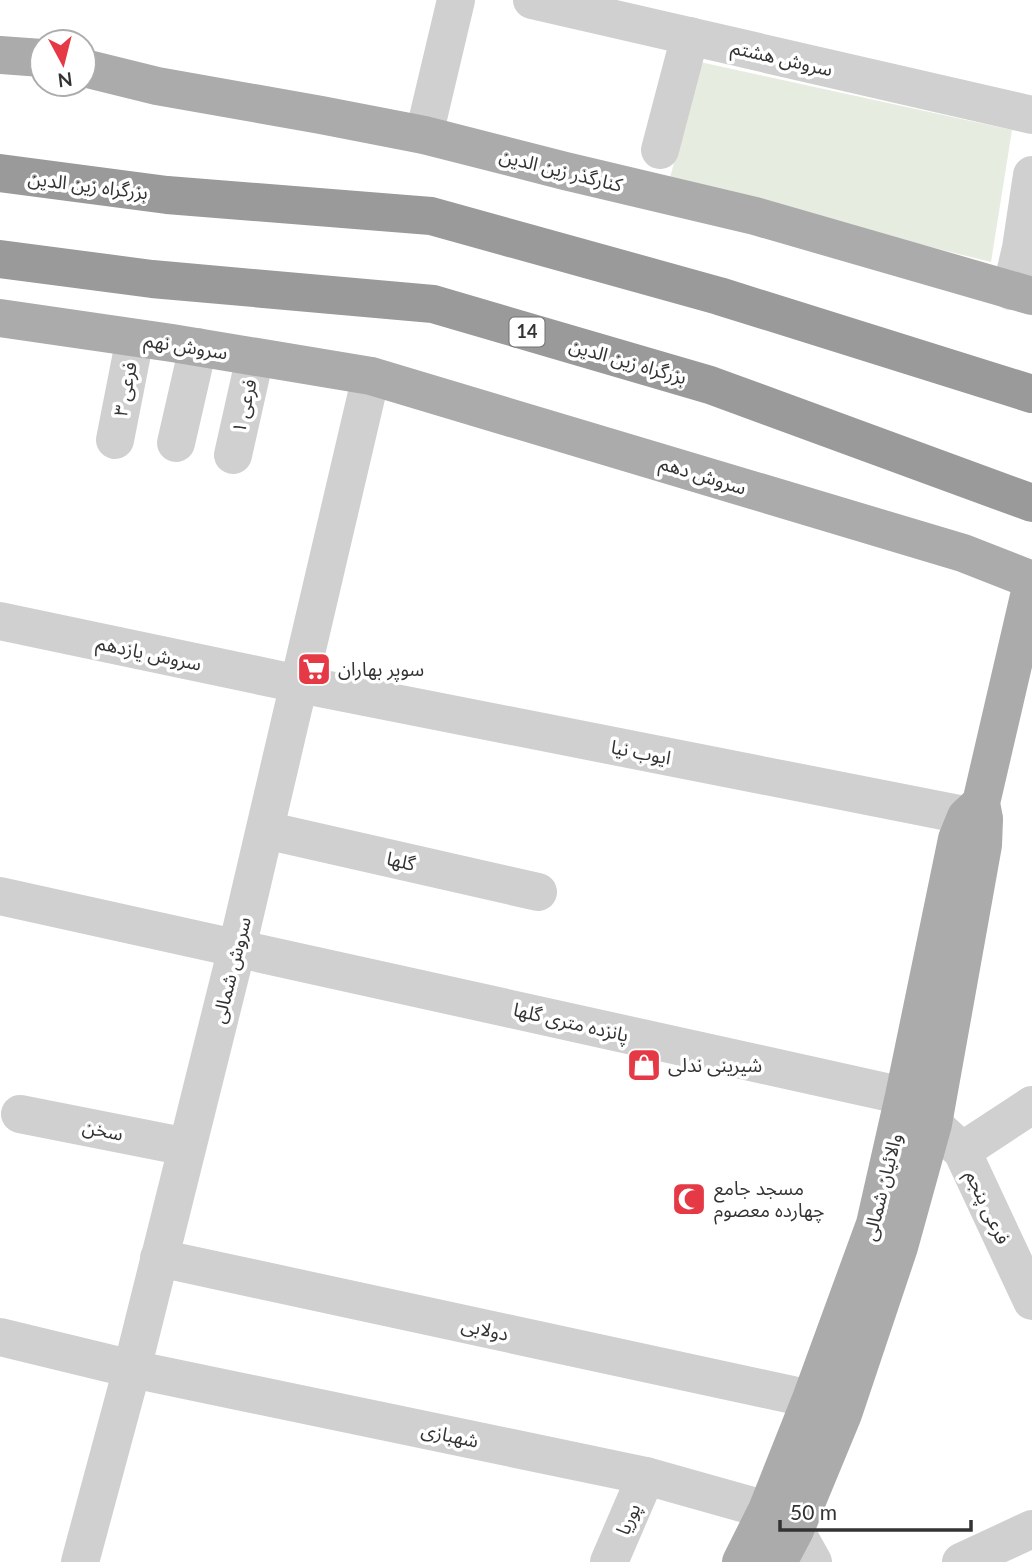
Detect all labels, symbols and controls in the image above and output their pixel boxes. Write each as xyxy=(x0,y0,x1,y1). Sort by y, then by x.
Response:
north arrow xyxy=(28,28,98,98)
street label: سروش هشتم xyxy=(728,35,835,84)
text: N xyxy=(56,68,74,93)
street label: کنارگذر زین الدین xyxy=(497,143,626,197)
street label: بزرگراه زین الدین xyxy=(27,166,149,204)
road number: 14 xyxy=(510,318,544,346)
street label: سروش نهم xyxy=(142,328,229,367)
street label: بزرگراه زین الدین xyxy=(567,333,689,389)
street label: فرعی ۳ xyxy=(108,360,142,418)
street label: فرعی ۱ xyxy=(226,377,262,435)
street label: سروش دهم xyxy=(656,450,749,502)
street label: سروش یازدهم xyxy=(94,630,204,679)
supermarket icon: سوپر بهاران xyxy=(295,650,333,688)
place label: سوپر بهاران xyxy=(338,657,424,682)
street label: ایوب نیا xyxy=(609,734,673,770)
street label: گلها xyxy=(385,846,419,875)
street label: سروش شمالی xyxy=(206,914,256,1026)
street label: پانزده متری گلها xyxy=(511,997,631,1048)
shop icon: شیرینی ندلی xyxy=(625,1046,663,1084)
place label: شیرینی ندلی xyxy=(668,1053,762,1077)
street label: سخن xyxy=(81,1114,125,1146)
street label: والائیان شمالی xyxy=(857,1131,907,1243)
street label: فرعی پنجم xyxy=(958,1166,1016,1249)
place label: مسجد جامع چهارده معصوم xyxy=(714,1176,824,1225)
mosque icon: مسجد جامع چهارده معصوم xyxy=(670,1180,708,1218)
street label: دولابی xyxy=(459,1312,511,1346)
street label: شهبازی xyxy=(419,1417,481,1453)
scale bar xyxy=(780,1488,971,1532)
street label: پوریا xyxy=(610,1499,647,1539)
text: 50 m xyxy=(790,1499,837,1524)

